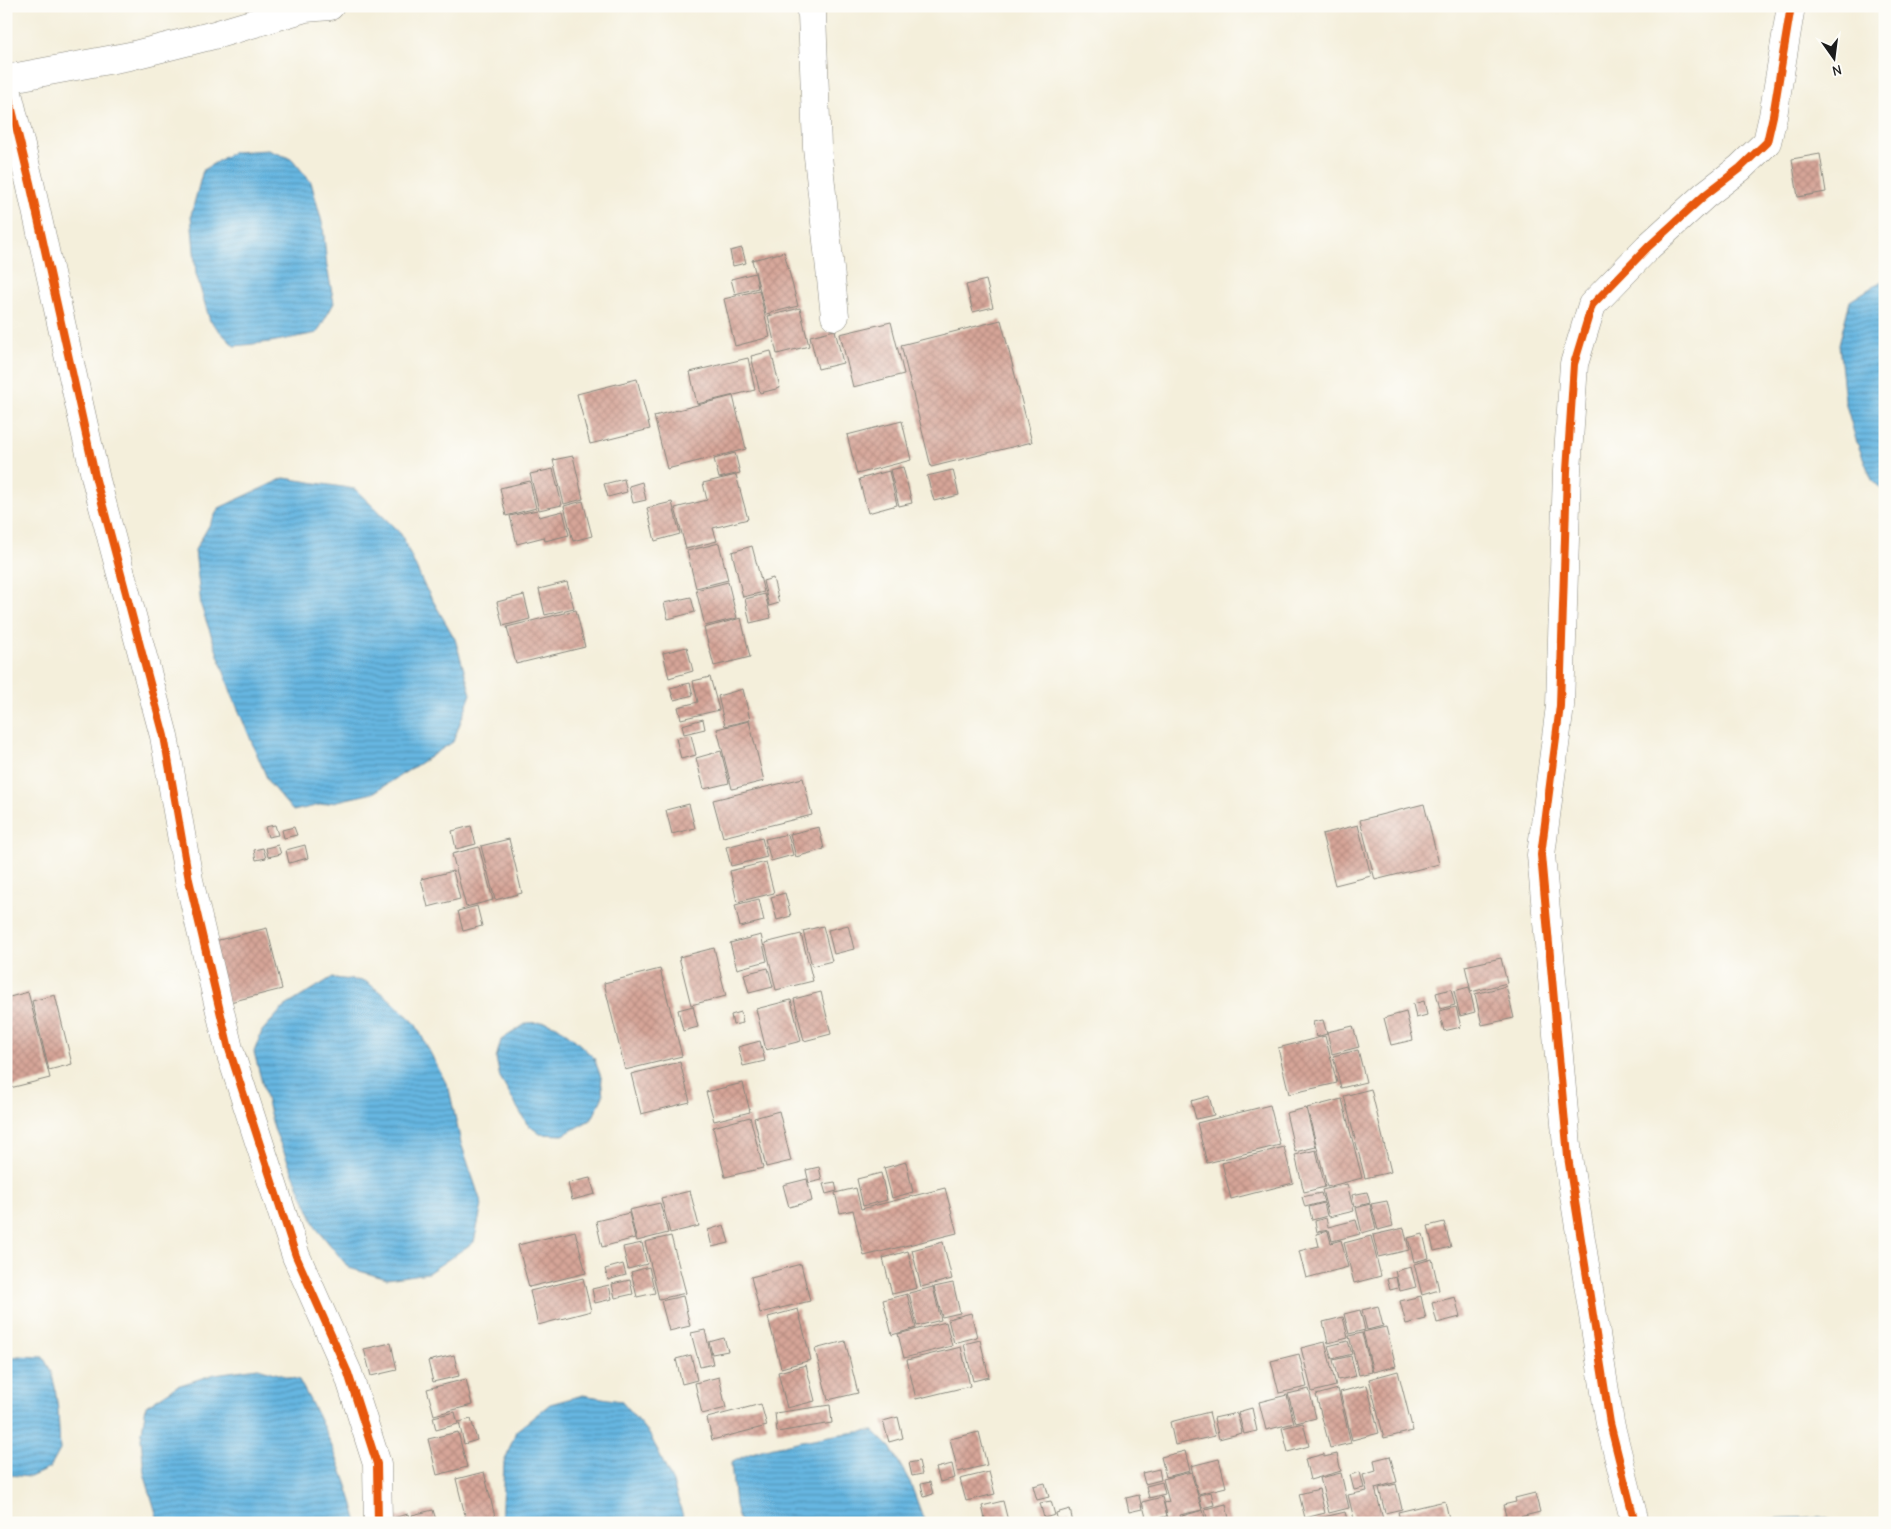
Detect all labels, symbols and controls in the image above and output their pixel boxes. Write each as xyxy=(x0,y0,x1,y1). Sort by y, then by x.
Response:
north arrow xyxy=(1808,32,1858,82)
text: N xyxy=(1831,61,1844,79)

